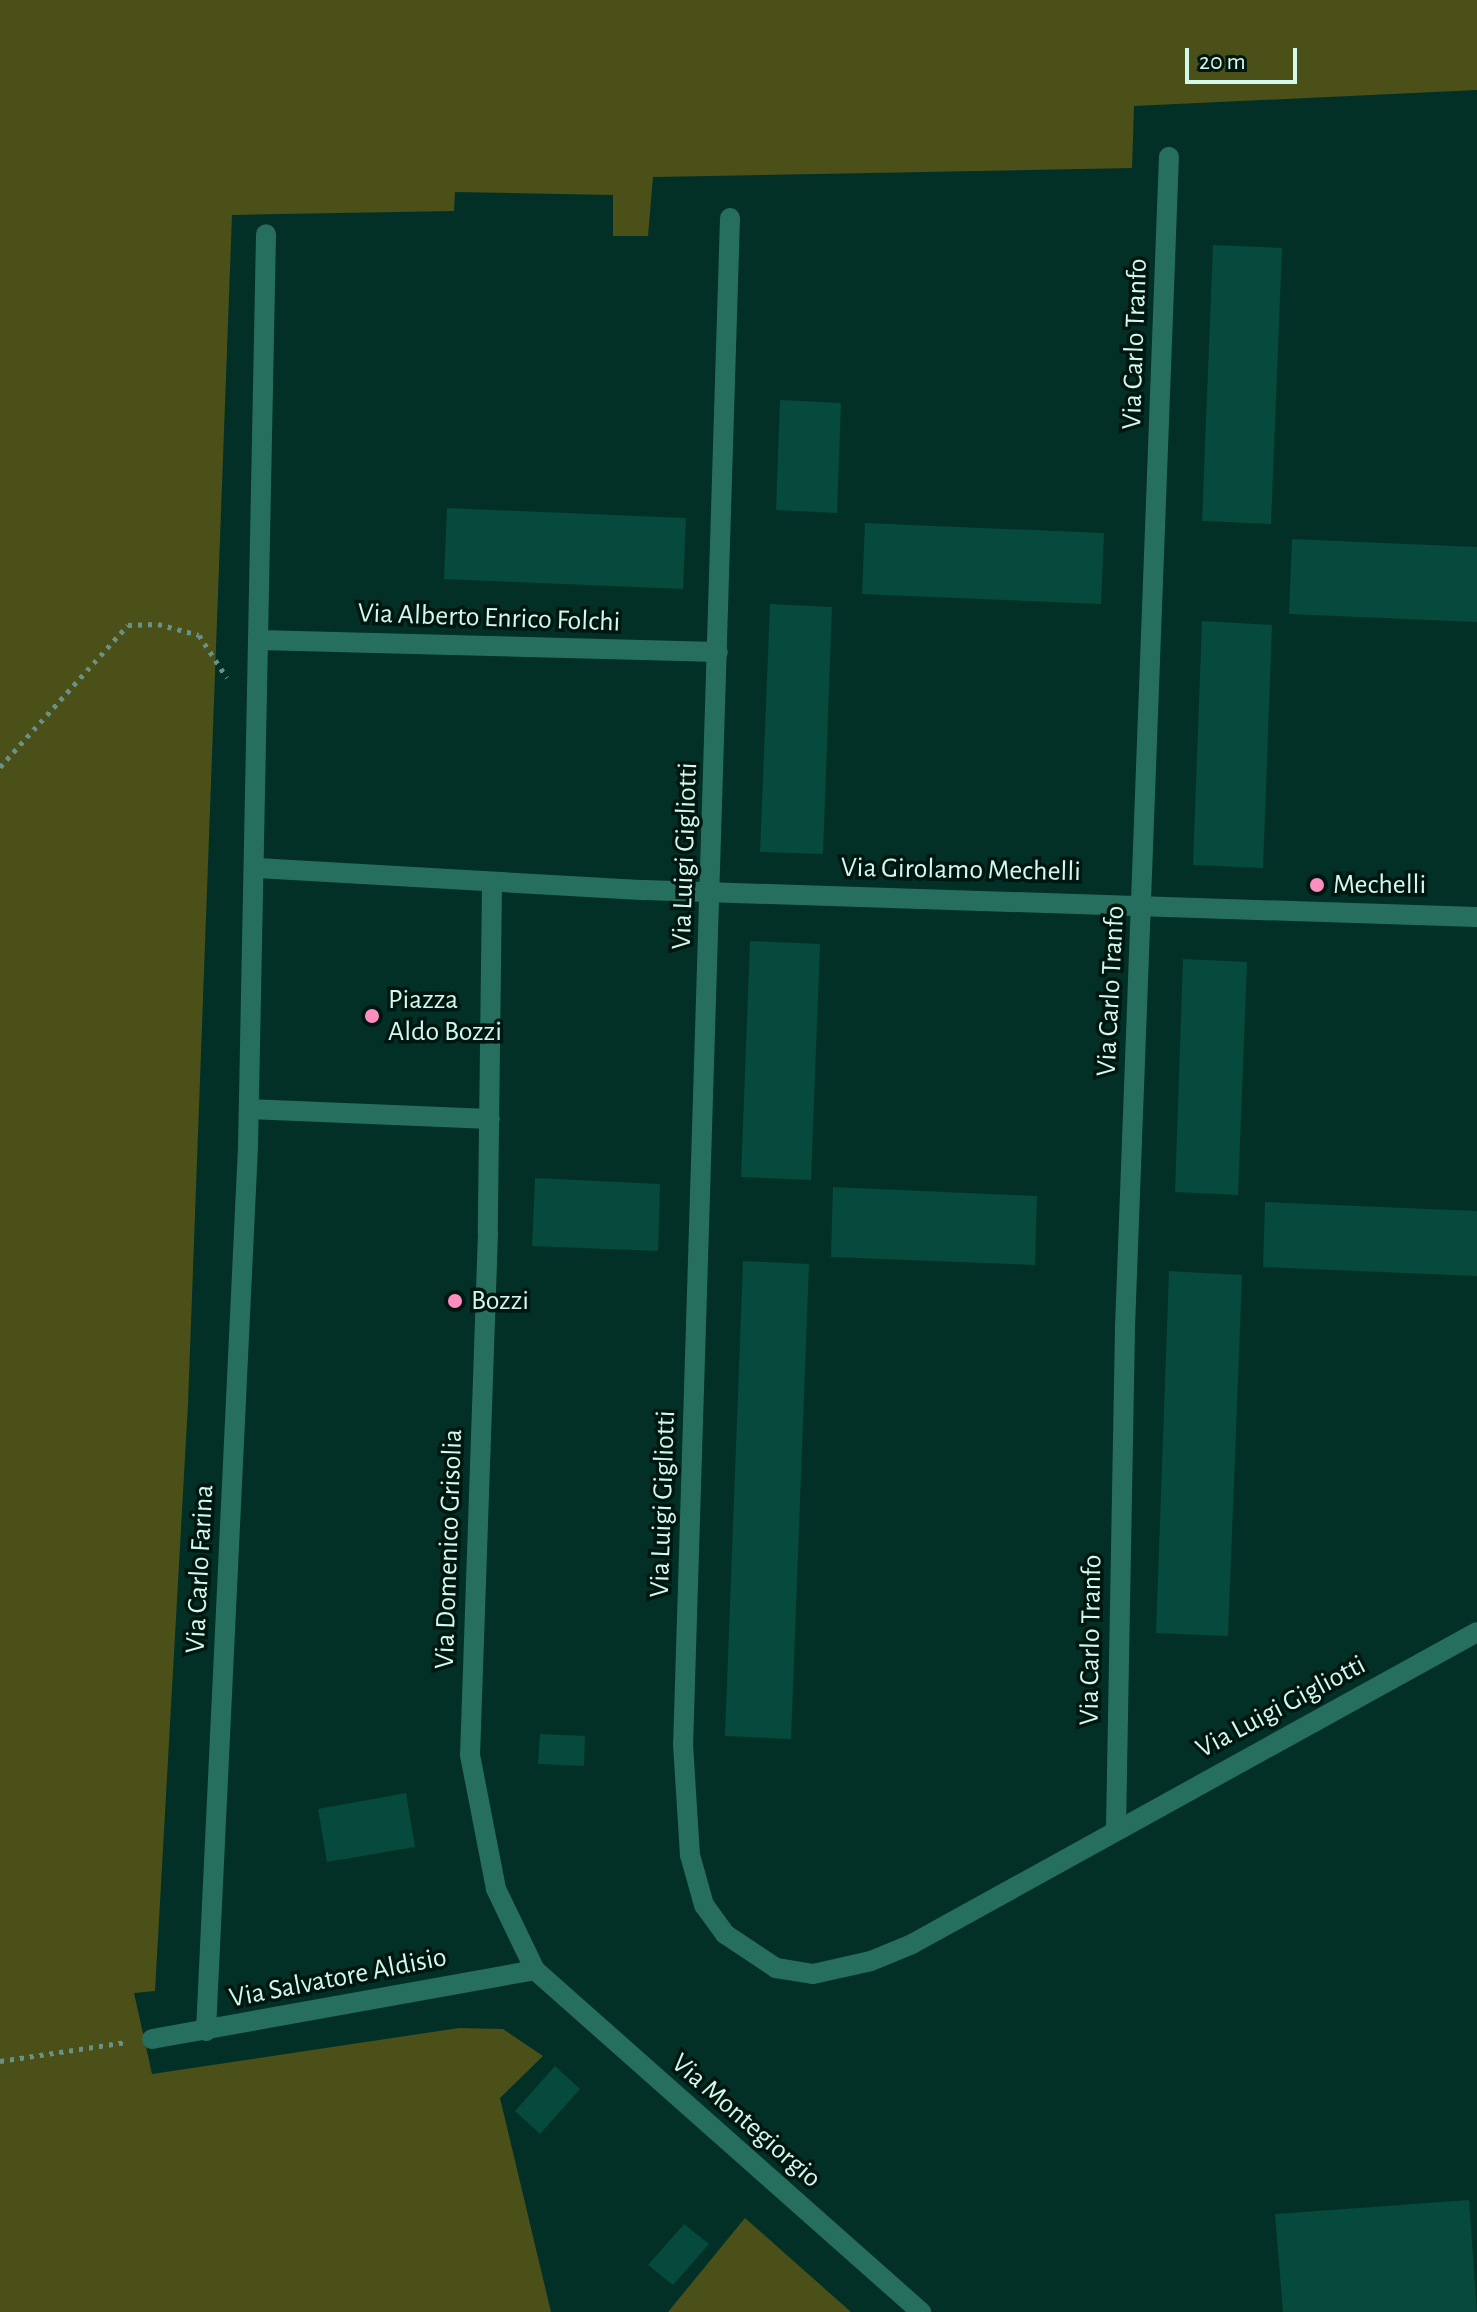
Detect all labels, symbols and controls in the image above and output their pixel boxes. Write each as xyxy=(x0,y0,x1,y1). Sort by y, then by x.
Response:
scale bar xyxy=(1189,32,1301,82)
text: 20 m xyxy=(1199,50,1246,74)
street label: Via Carlo Tranfo xyxy=(1115,258,1155,430)
street label: Via Alberto Enrico Folchi xyxy=(357,597,621,639)
street label: Via Luigi Gigliotti xyxy=(665,762,705,950)
street label: Via Girolamo Mechelli xyxy=(841,851,1081,889)
place label: Mechelli xyxy=(1333,868,1426,902)
marker: Mechelli xyxy=(1308,876,1326,894)
street label: Via Carlo Tranfo xyxy=(1090,905,1132,1077)
place label: Piazza Aldo Bozzi xyxy=(388,983,502,1049)
marker: Piazza Aldo Bozzi xyxy=(363,1007,381,1025)
place label: Bozzi xyxy=(471,1284,529,1318)
marker: Bozzi xyxy=(446,1292,464,1310)
street label: Via Luigi Gigliotti xyxy=(643,1410,683,1598)
street label: Via Domenico Grisolia xyxy=(428,1428,470,1670)
street label: Via Carlo Farina xyxy=(179,1484,221,1654)
street label: Via Carlo Tranfo xyxy=(1073,1554,1109,1726)
street label: Via Luigi Gigliotti xyxy=(1191,1648,1371,1766)
street label: Via Salvatore Aldisio xyxy=(226,1940,450,2016)
street label: Via Montegiorgio xyxy=(664,2047,828,2195)

